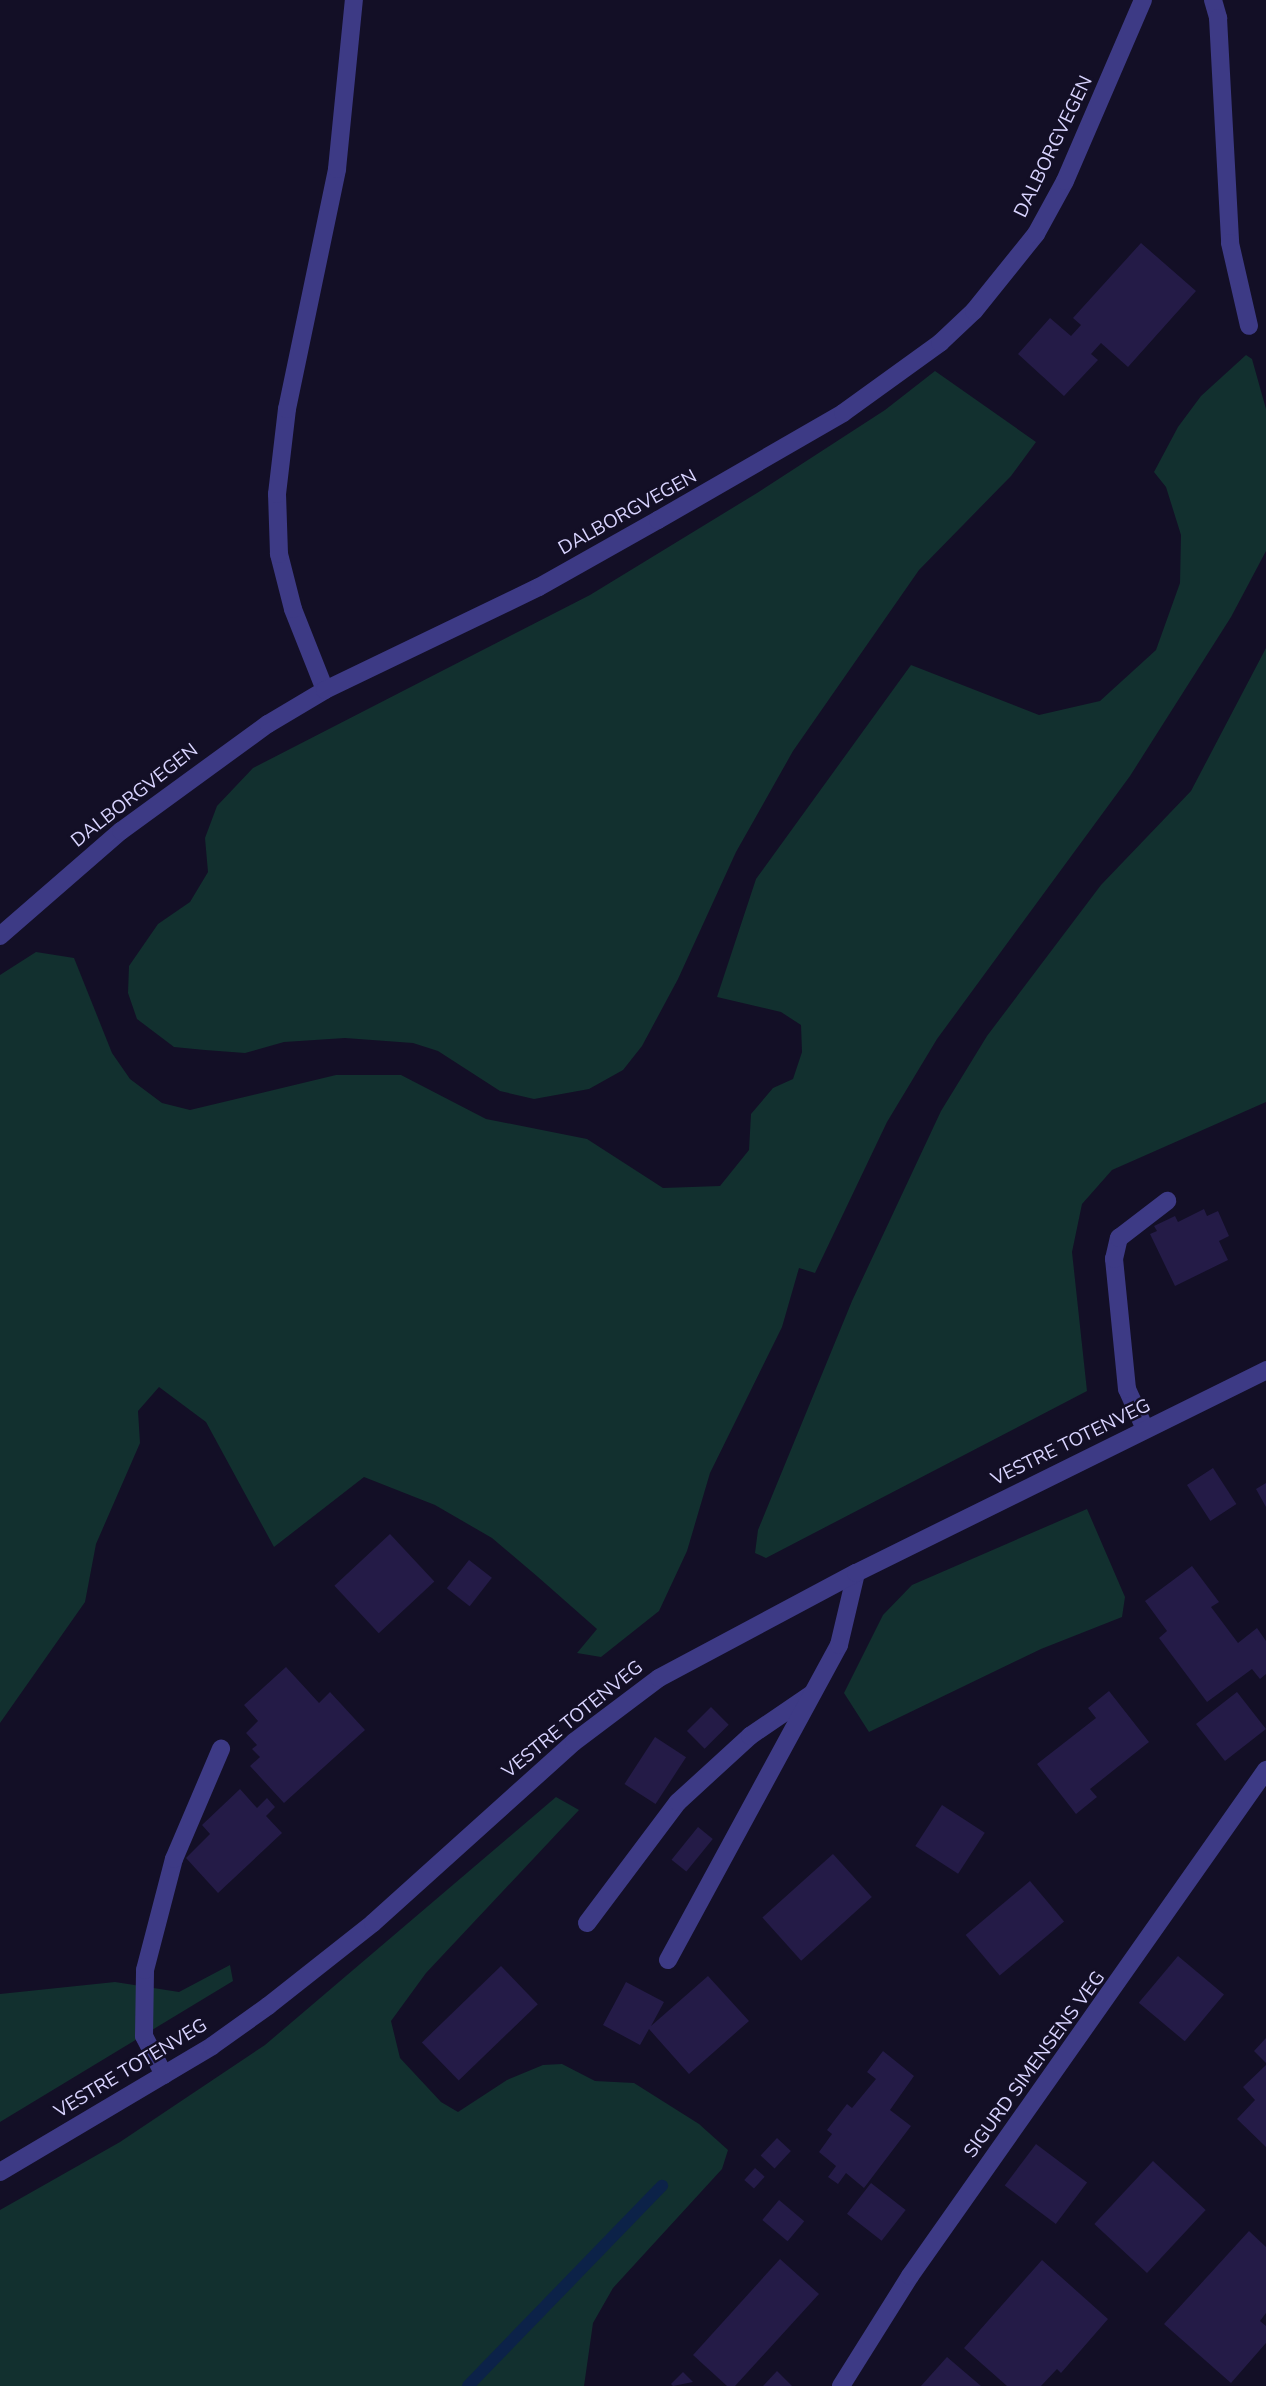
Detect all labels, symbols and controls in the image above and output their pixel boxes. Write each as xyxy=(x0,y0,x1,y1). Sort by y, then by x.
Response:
street label: DALBORGVEGEN xyxy=(1010,72,1098,222)
street label: DALBORGVEGEN xyxy=(555,466,701,560)
street label: DALBORGVEGEN xyxy=(67,739,203,853)
street label: VESTRE TOTENVEG xyxy=(988,1395,1154,1491)
street label: VESTRE TOTENVEG xyxy=(498,1656,648,1784)
street label: SIGURD SIMENSENS VEG xyxy=(960,1967,1110,2163)
street label: VESTRE TOTENVEG xyxy=(50,2014,212,2124)

